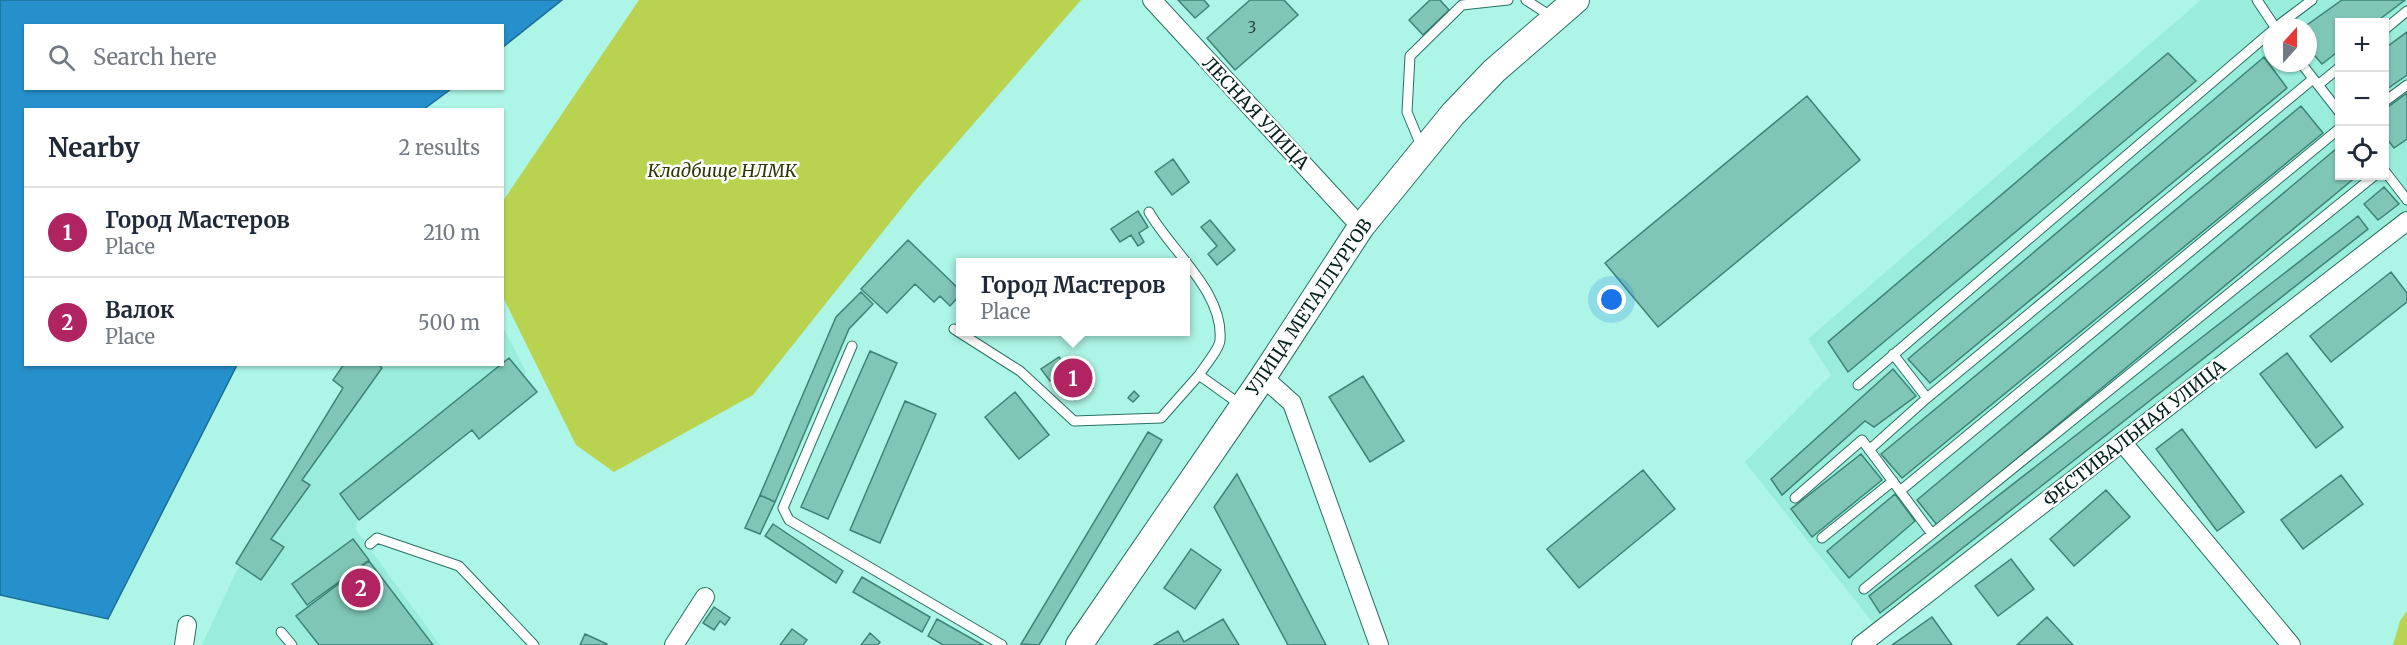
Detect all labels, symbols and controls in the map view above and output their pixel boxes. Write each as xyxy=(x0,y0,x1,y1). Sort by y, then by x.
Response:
house number: 3 xyxy=(1248,18,1256,37)
north arrow xyxy=(2263,18,2317,72)
map controls xyxy=(2335,18,2389,180)
button: + xyxy=(2335,18,2389,72)
search box xyxy=(24,24,504,90)
icon: search xyxy=(45,41,78,74)
text: Search here xyxy=(93,43,216,71)
street label: ЛЕСНАЯ УЛИЦА xyxy=(1198,52,1314,175)
button: − xyxy=(2335,72,2389,126)
button: locate xyxy=(2335,126,2389,180)
text: Nearby xyxy=(48,131,140,164)
text: 2 results xyxy=(398,135,480,160)
park label: Кладбище НЛМК xyxy=(647,159,798,182)
text: Город Мастеров xyxy=(105,206,290,234)
street label: УЛИЦА МЕТАЛЛУРГОВ xyxy=(1241,214,1377,401)
text: 1 xyxy=(63,220,72,245)
text: 210 m xyxy=(423,220,480,245)
text: Place xyxy=(105,234,155,259)
popup xyxy=(956,258,1190,336)
text: Город Мастеров xyxy=(981,271,1165,299)
your location xyxy=(1597,285,1626,314)
text: Валок xyxy=(105,296,174,324)
text: Place xyxy=(981,299,1031,324)
text: 2 xyxy=(62,310,73,335)
text: 500 m xyxy=(418,310,480,335)
text: Place xyxy=(105,324,155,349)
street label: ФЕСТИВАЛЬНАЯ УЛИЦА xyxy=(2038,354,2230,511)
pin: 1 xyxy=(1054,356,1092,400)
pin: 2 xyxy=(342,566,380,610)

